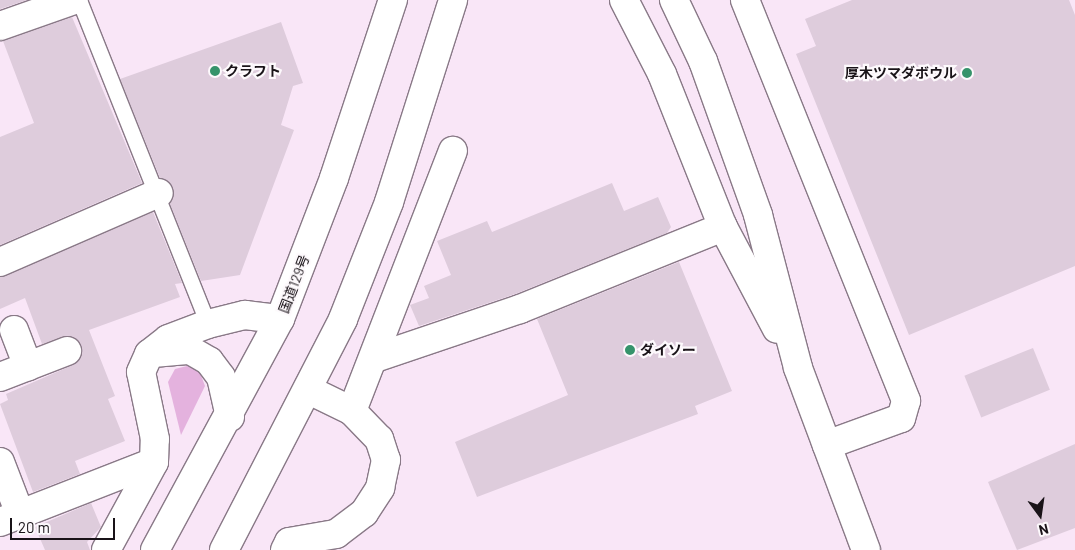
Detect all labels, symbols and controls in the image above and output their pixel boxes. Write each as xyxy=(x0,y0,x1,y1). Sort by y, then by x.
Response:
place label: クラフト xyxy=(225,63,281,79)
marker: クラフト xyxy=(209,65,221,77)
place label: 厚木ツマダボウル xyxy=(845,65,957,81)
marker: 厚木ツマダボウル xyxy=(961,67,973,79)
street label: 国道129号 xyxy=(275,252,313,316)
place label: ダイソー xyxy=(640,342,696,358)
marker: ダイソー xyxy=(624,344,636,356)
north arrow xyxy=(1015,490,1065,540)
scale bar xyxy=(12,508,118,540)
text: 20 m xyxy=(18,518,50,536)
text: N xyxy=(1037,521,1050,539)

